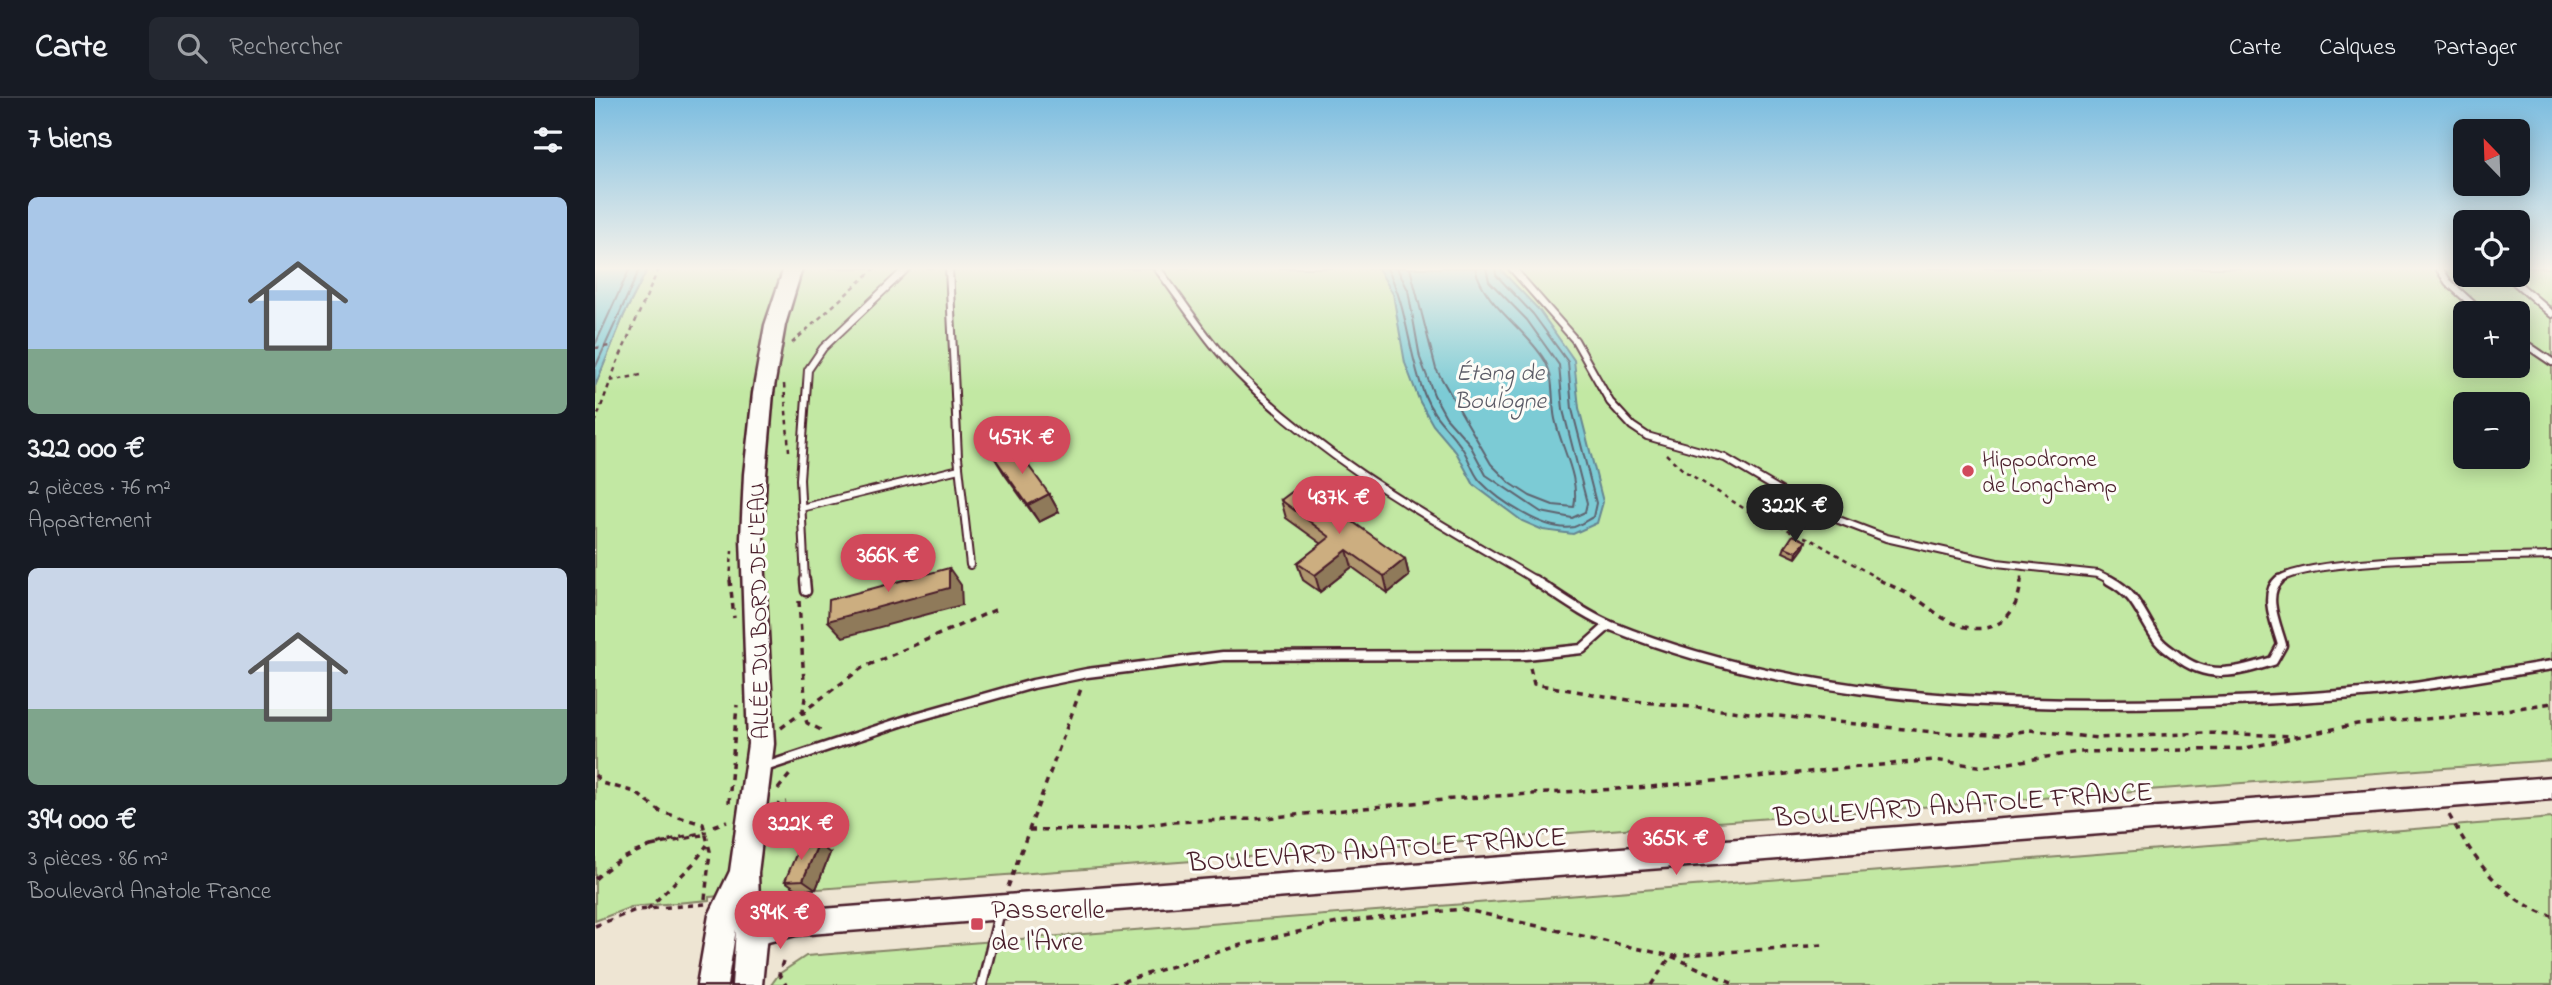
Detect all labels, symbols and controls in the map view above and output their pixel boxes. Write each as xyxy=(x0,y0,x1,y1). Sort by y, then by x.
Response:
search box xyxy=(149,17,639,80)
text: Carte xyxy=(35,24,107,72)
icon: search xyxy=(173,29,211,67)
text: Rechercher xyxy=(229,29,342,67)
text: Carte xyxy=(2229,31,2281,66)
text: Calques xyxy=(2319,31,2396,66)
text: Partager xyxy=(2434,31,2517,66)
text: 7 biens xyxy=(28,118,113,162)
north arrow xyxy=(2453,119,2531,196)
map controls xyxy=(2453,119,2530,469)
icon: filters xyxy=(529,121,567,159)
button: locate xyxy=(2453,210,2530,287)
icon: home xyxy=(235,243,361,369)
button: + xyxy=(2453,301,2530,378)
water label: Étang de Boulogne xyxy=(1454,357,1547,420)
button: − xyxy=(2453,392,2530,469)
pin: 457K € xyxy=(965,416,1079,476)
text: 457K € xyxy=(989,422,1055,455)
text: 322 000 € xyxy=(28,428,145,472)
place label: Hippodrome de Longchamp xyxy=(1982,444,2117,504)
marker: Hippodrome de Longchamp xyxy=(1960,463,1976,479)
text: 2 pièces · 76 m² xyxy=(28,472,171,505)
pin: 437K € xyxy=(1282,476,1396,536)
street label: ALLÉE DU BORD DE L'EAU xyxy=(742,482,779,740)
text: 437K € xyxy=(1308,482,1370,515)
pin: 322K € xyxy=(1738,484,1852,544)
text: 322K € xyxy=(1762,490,1828,523)
text: Appartement xyxy=(28,505,152,538)
pin: 366K € xyxy=(831,534,945,594)
text: 366K € xyxy=(857,540,919,573)
icon: home xyxy=(235,614,361,740)
street label: BOULEVARD ANATOLE FRANCE xyxy=(1771,773,2154,840)
text: 394 000 € xyxy=(28,799,137,843)
pin: 322K € xyxy=(744,802,858,862)
text: 322K € xyxy=(768,808,834,841)
street label: BOULEVARD ANATOLE FRANCE xyxy=(1185,818,1568,885)
pin: 365K € xyxy=(1619,818,1733,877)
text: 365K € xyxy=(1643,823,1709,856)
text: 3 pièces · 86 m² xyxy=(28,843,168,876)
text: Boulevard Anatole France xyxy=(28,876,271,909)
place label: Passerelle de l'Avre xyxy=(991,891,1105,964)
pin: 394K € xyxy=(723,892,837,951)
text: 394K € xyxy=(751,897,809,930)
marker: Passerelle de l'Avre xyxy=(969,916,985,932)

